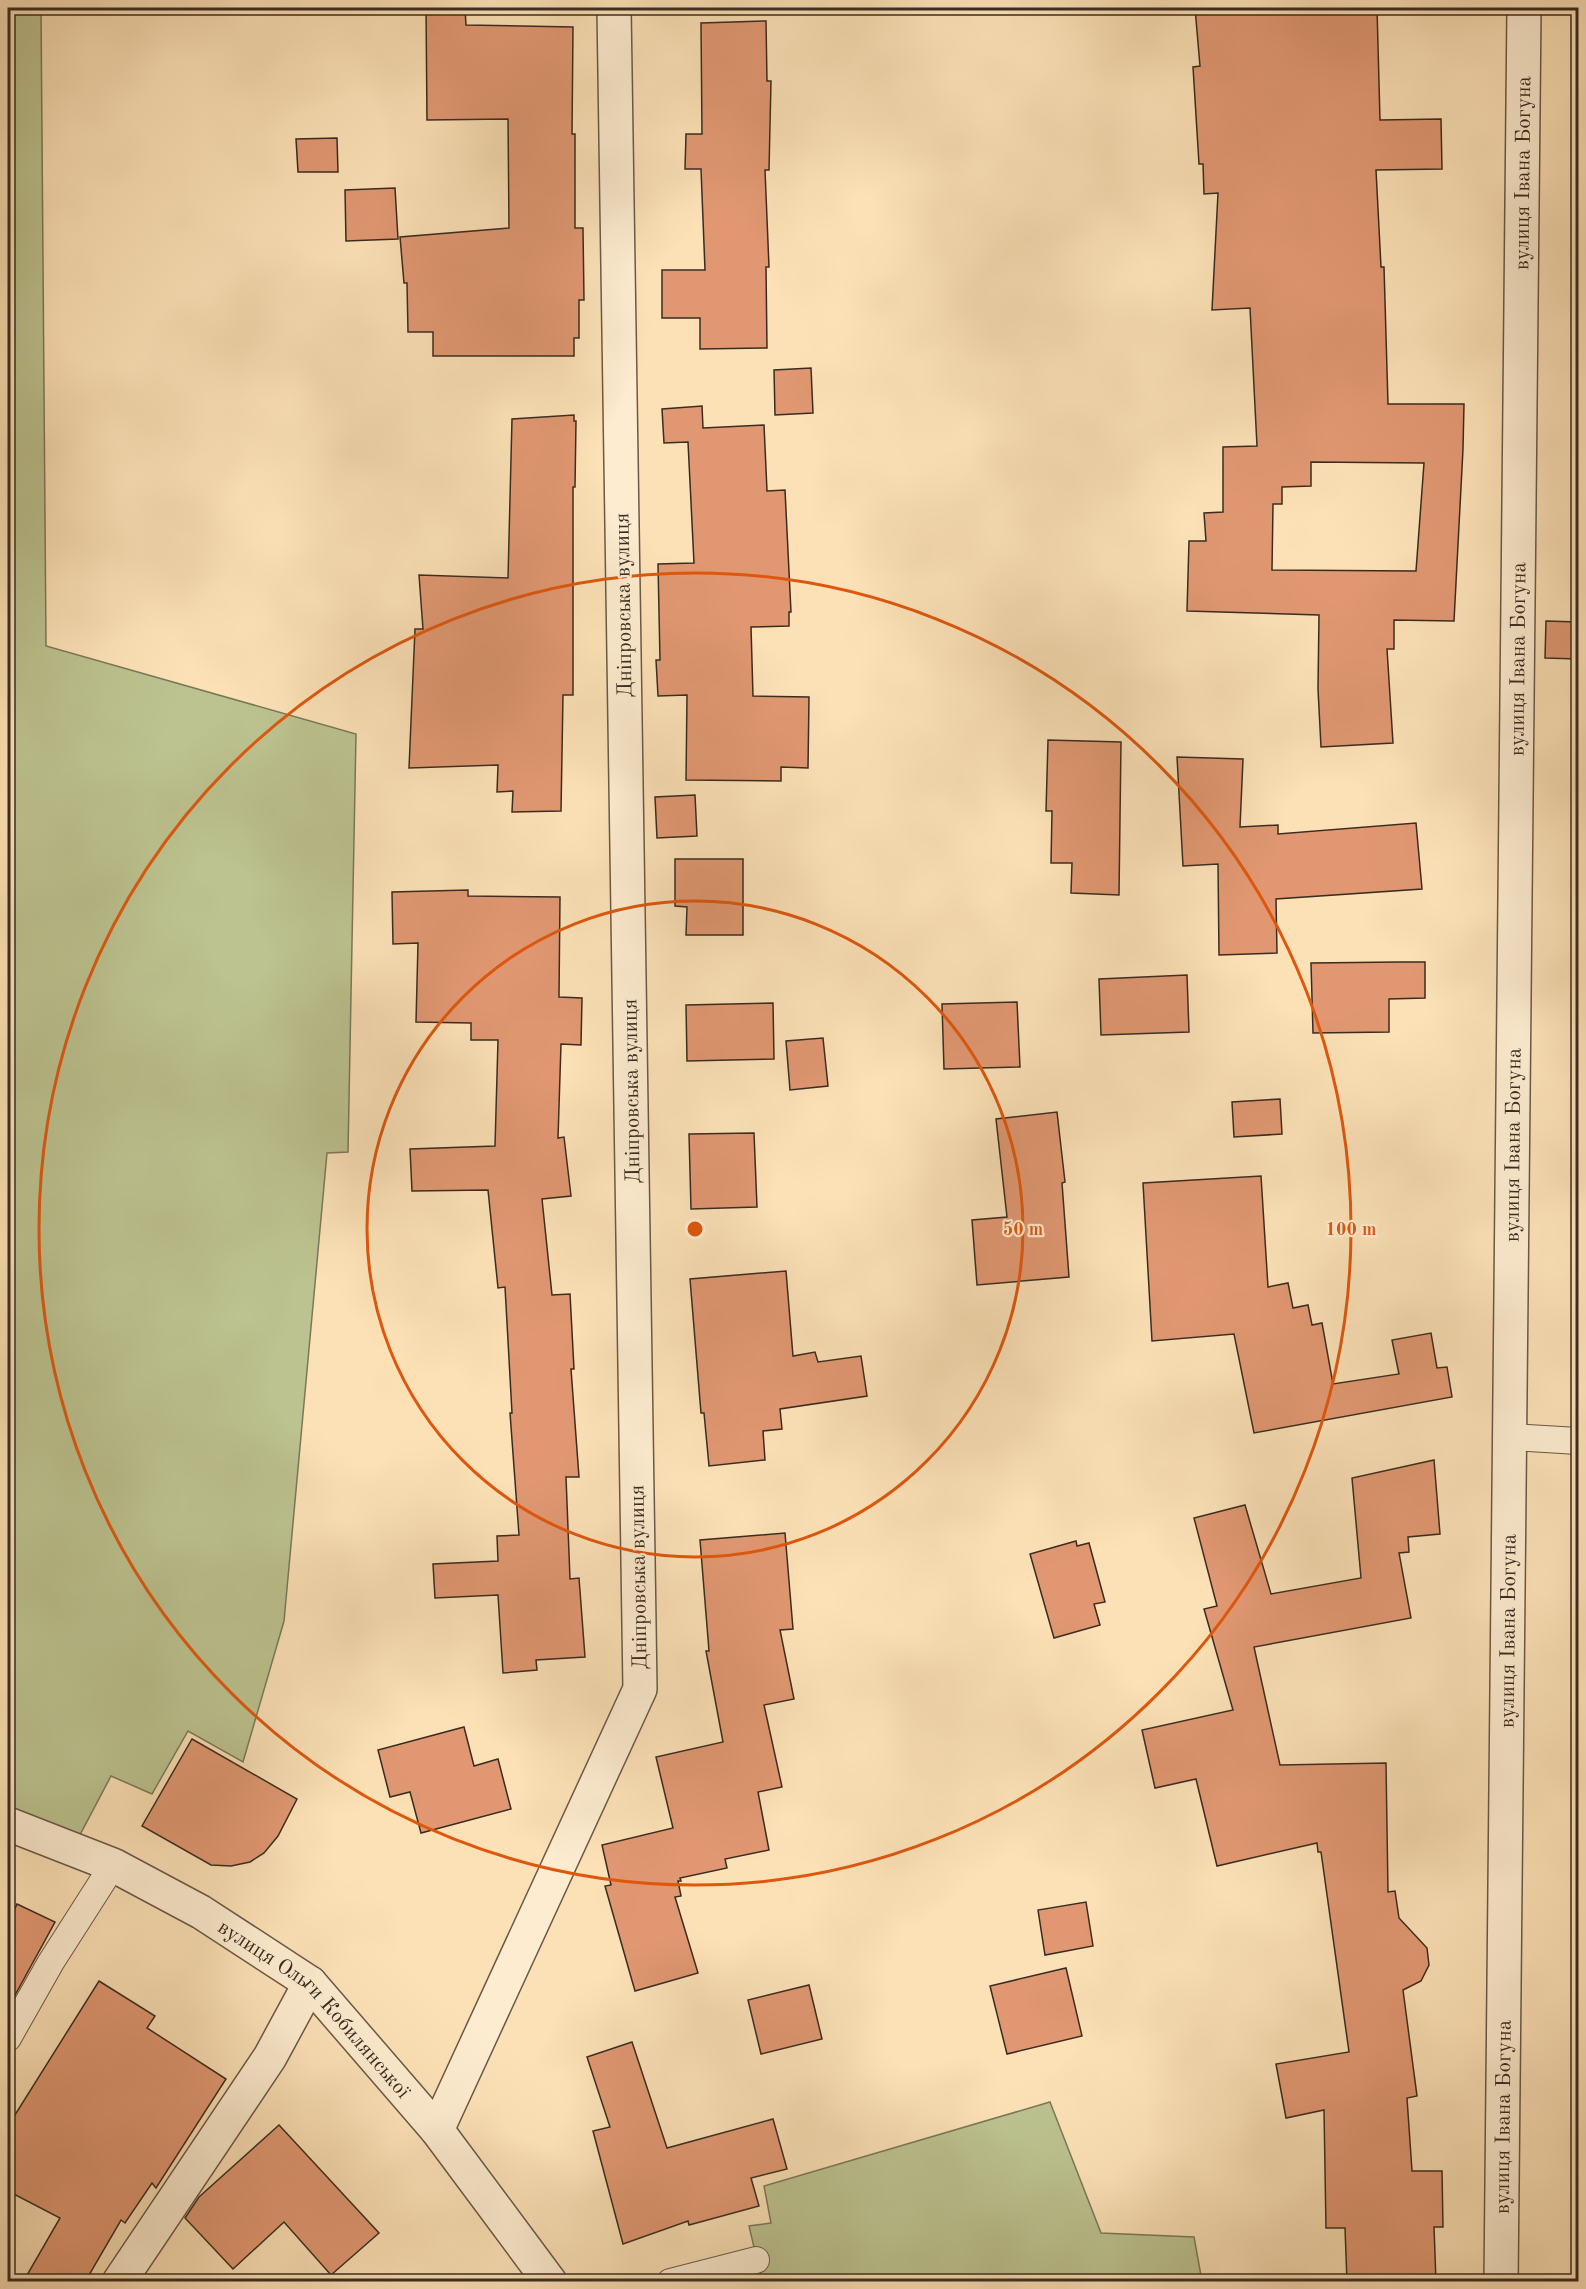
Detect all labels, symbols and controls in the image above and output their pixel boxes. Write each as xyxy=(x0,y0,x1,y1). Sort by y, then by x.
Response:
street label: вулиця Івана Богуна xyxy=(1512,76,1535,270)
street label: Дніпровська вулиця xyxy=(612,512,637,697)
street label: вулиця Івана Богуна xyxy=(1507,562,1530,756)
street label: Дніпровська вулиця xyxy=(620,998,645,1183)
street label: вулиця Івана Богуна xyxy=(1503,1048,1525,1242)
centre of rings xyxy=(685,1219,705,1239)
text: 50 m xyxy=(1003,1221,1043,1239)
text: 100 m xyxy=(1326,1221,1376,1239)
street label: Дніпровська вулиця xyxy=(627,1484,652,1669)
street label: вулиця Івана Богуна xyxy=(1498,1534,1521,1728)
street label: вулиця Ольги Кобилянської xyxy=(214,1917,414,2103)
street label: вулиця Івана Богуна xyxy=(1493,2020,1516,2214)

